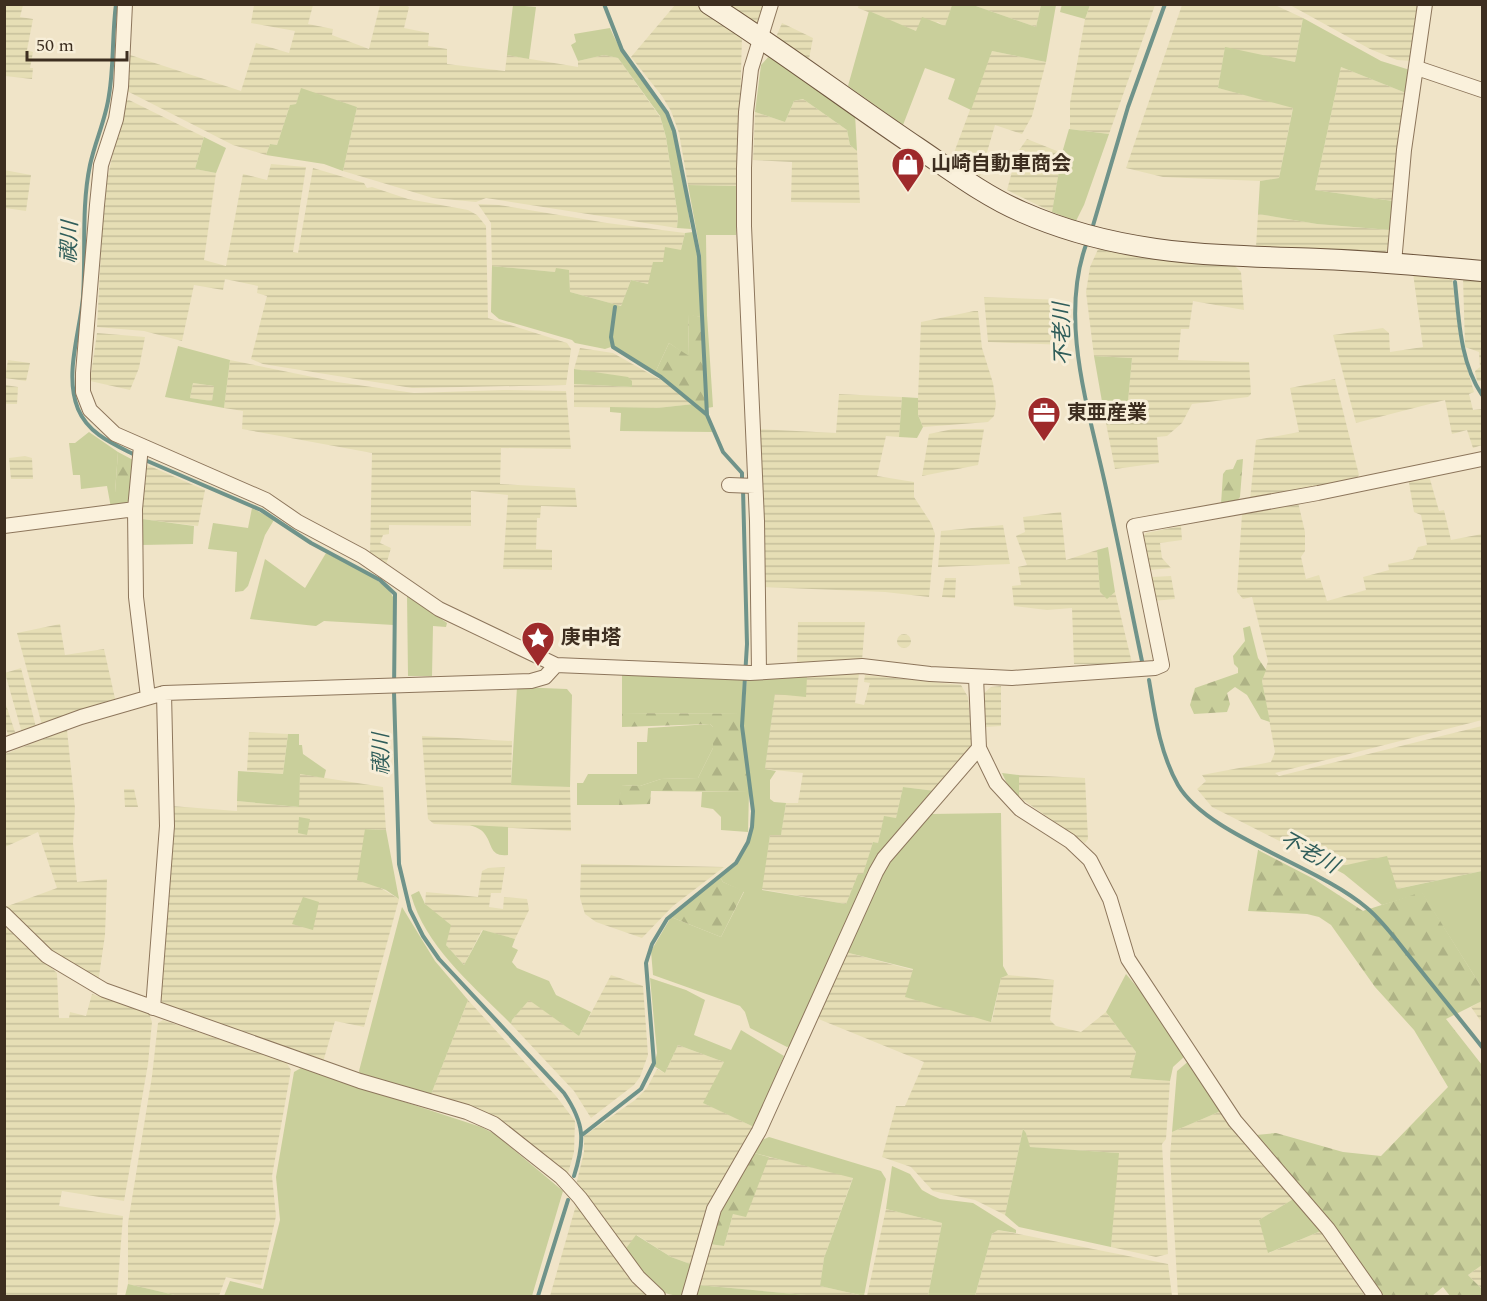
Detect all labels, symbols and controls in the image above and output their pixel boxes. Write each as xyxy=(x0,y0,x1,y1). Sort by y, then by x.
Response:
scale bar xyxy=(27,24,128,62)
text: 50 m xyxy=(36,32,74,59)
shop icon: 山崎自動車商会 xyxy=(890,146,926,193)
place label: 山崎自動車商会 xyxy=(931,149,1071,179)
water label: 禊川 xyxy=(53,218,87,264)
water label: 不老川 xyxy=(1046,300,1080,366)
office icon: 東亜産業 xyxy=(1026,395,1062,442)
place label: 東亜産業 xyxy=(1067,398,1147,428)
place icon: 庚申塔 xyxy=(520,620,556,667)
place label: 庚申塔 xyxy=(561,623,621,653)
water label: 禊川 xyxy=(366,731,398,775)
water label: 不老川 xyxy=(1274,824,1346,883)

